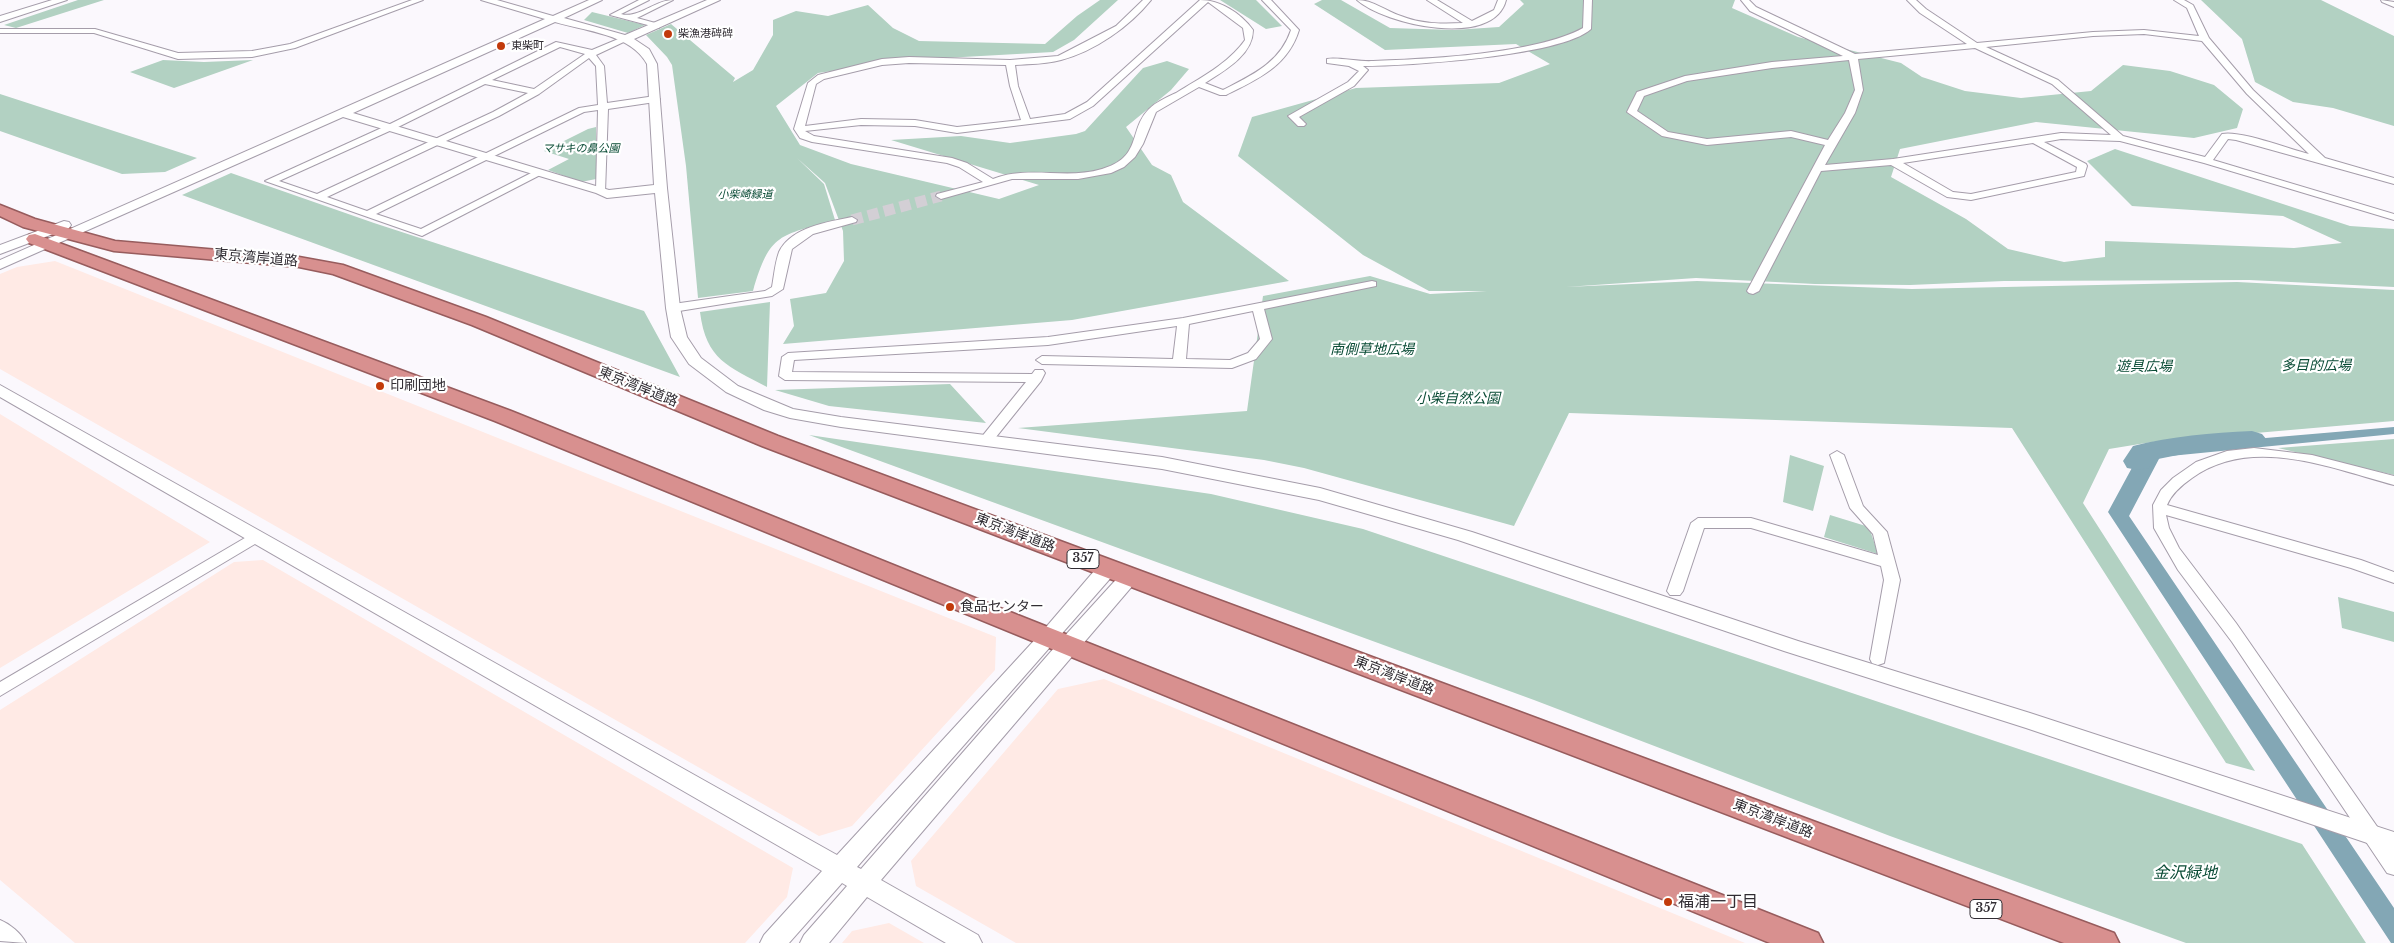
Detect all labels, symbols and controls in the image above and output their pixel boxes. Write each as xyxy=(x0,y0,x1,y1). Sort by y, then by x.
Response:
place label: 柴漁港碑碑 xyxy=(678,27,733,41)
marker: 柴漁港碑碑 xyxy=(662,28,674,40)
place label: 東柴町 xyxy=(511,39,544,53)
marker: 東柴町 xyxy=(495,40,507,52)
park label: マサキの鼻公園 xyxy=(543,142,619,156)
park label: 小柴崎緑道 xyxy=(718,188,772,202)
street label: 東京湾岸道路 xyxy=(213,246,299,270)
park label: 南側草地広場 xyxy=(1330,342,1414,358)
park label: 多目的広場 xyxy=(2281,358,2351,374)
park label: 遊具広場 xyxy=(2116,359,2172,375)
street label: 東京湾岸道路 xyxy=(596,363,680,411)
place label: 印刷団地 xyxy=(390,378,446,394)
marker: 印刷団地 xyxy=(374,380,386,392)
park label: 小柴自然公園 xyxy=(1416,391,1500,407)
street label: 東京湾岸道路 xyxy=(973,510,1057,556)
road number: 357 xyxy=(1067,550,1099,568)
place label: 食品センター xyxy=(960,599,1044,615)
marker: 食品センター xyxy=(944,601,956,613)
street label: 東京湾岸道路 xyxy=(1352,653,1436,699)
street label: 東京湾岸道路 xyxy=(1731,796,1815,842)
park label: 金沢緑地 xyxy=(2153,863,2217,883)
place label: 福浦一丁目 xyxy=(1678,892,1758,912)
marker: 福浦一丁目 xyxy=(1662,896,1674,908)
road number: 357 xyxy=(1970,900,2002,919)

